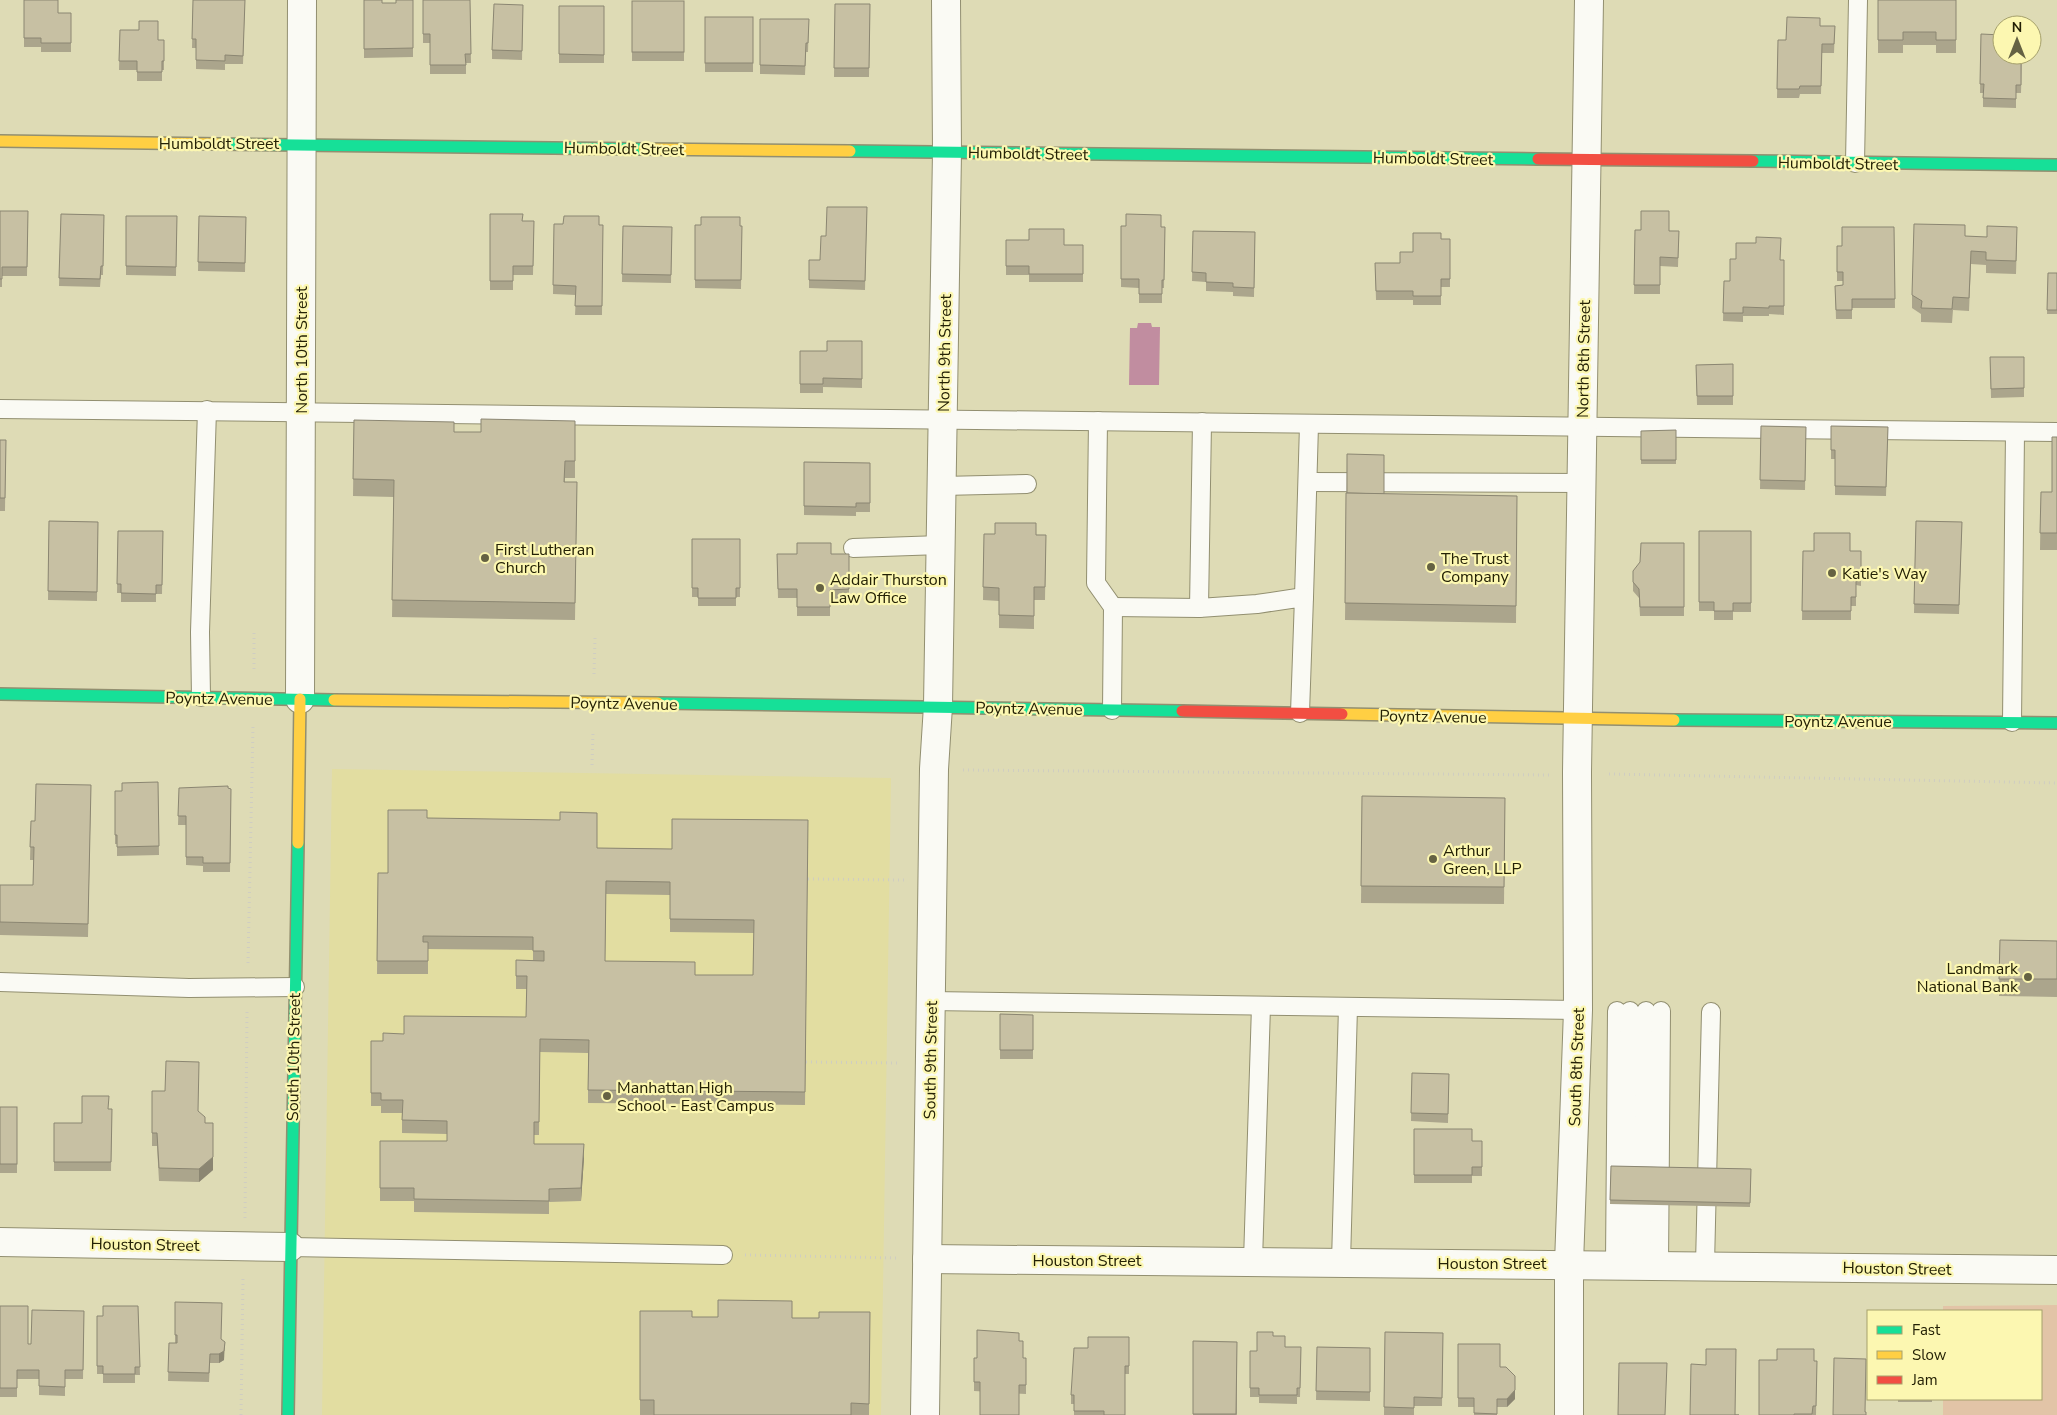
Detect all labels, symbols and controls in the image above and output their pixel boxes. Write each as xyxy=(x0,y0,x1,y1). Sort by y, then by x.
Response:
north arrow xyxy=(1992,15,2042,65)
text: N xyxy=(2012,18,2022,37)
street label: Humboldt Street xyxy=(159,133,280,155)
street label: Humboldt Street xyxy=(564,137,685,161)
street label: Humboldt Street xyxy=(968,142,1089,166)
street label: Humboldt Street xyxy=(1373,147,1494,171)
street label: Humboldt Street xyxy=(1778,152,1899,176)
street label: North 10th Street xyxy=(291,286,313,414)
street label: North 9th Street xyxy=(933,294,957,412)
street label: North 8th Street xyxy=(1572,300,1596,418)
place label: First Lutheran Church xyxy=(495,539,594,579)
place label: The Trust Company xyxy=(1441,548,1510,588)
marker: First Lutheran Church xyxy=(479,552,491,564)
marker: The Trust Company xyxy=(1425,561,1437,573)
place label: Katie's Way xyxy=(1842,563,1928,585)
marker: Katie's Way xyxy=(1826,567,1838,579)
place label: Addair Thurston Law Office xyxy=(830,569,947,609)
marker: Addair Thurston Law Office xyxy=(814,582,826,594)
street label: Poyntz Avenue xyxy=(165,687,273,711)
street label: Poyntz Avenue xyxy=(570,692,678,716)
street label: Poyntz Avenue xyxy=(975,697,1083,721)
street label: Poyntz Avenue xyxy=(1379,705,1487,729)
street label: Poyntz Avenue xyxy=(1784,711,1892,733)
place label: Arthur Green, LLP xyxy=(1443,840,1522,880)
marker: Arthur Green, LLP xyxy=(1427,853,1439,865)
place label: Landmark National Bank xyxy=(1917,958,2019,998)
marker: Landmark National Bank xyxy=(2022,971,2034,983)
street label: South 10th Street xyxy=(282,992,306,1121)
street label: South 9th Street xyxy=(919,1000,943,1119)
street label: South 8th Street xyxy=(1564,1007,1590,1127)
place label: Manhattan High School - East Campus xyxy=(617,1077,775,1117)
marker: Manhattan High School - East Campus xyxy=(601,1090,613,1102)
street label: Houston Street xyxy=(90,1233,200,1257)
street label: Houston Street xyxy=(1033,1250,1142,1272)
street label: Houston Street xyxy=(1438,1253,1547,1275)
street label: Houston Street xyxy=(1842,1257,1952,1281)
legend xyxy=(1867,1310,2042,1400)
text: Fast xyxy=(1912,1320,1941,1340)
text: Slow xyxy=(1912,1345,1947,1365)
text: Jam xyxy=(1911,1370,1938,1390)

